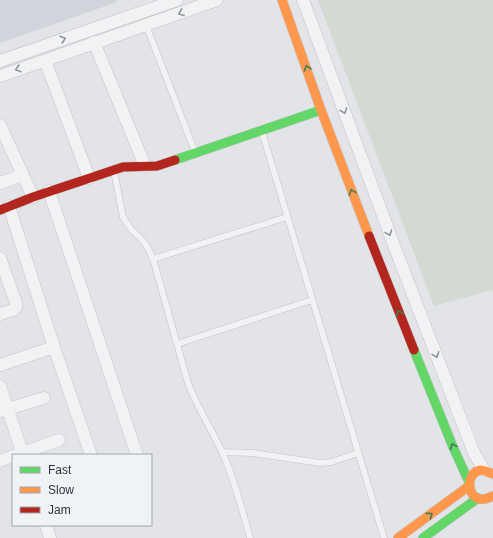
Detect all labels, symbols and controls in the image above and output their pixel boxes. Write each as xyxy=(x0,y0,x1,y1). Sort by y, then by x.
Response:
one-way arrow xyxy=(177,9,184,17)
one-way arrow xyxy=(60,36,67,44)
one-way arrow xyxy=(303,64,311,71)
one-way arrow xyxy=(15,65,22,73)
one-way arrow xyxy=(339,108,348,115)
one-way arrow xyxy=(349,188,357,195)
one-way arrow xyxy=(385,230,393,237)
one-way arrow xyxy=(396,309,404,317)
one-way arrow xyxy=(432,351,440,358)
one-way arrow xyxy=(450,443,458,450)
legend xyxy=(12,454,152,526)
text: Fast xyxy=(48,463,72,477)
text: Slow xyxy=(48,483,74,497)
text: Jam xyxy=(48,503,71,517)
one-way arrow xyxy=(425,513,432,520)

